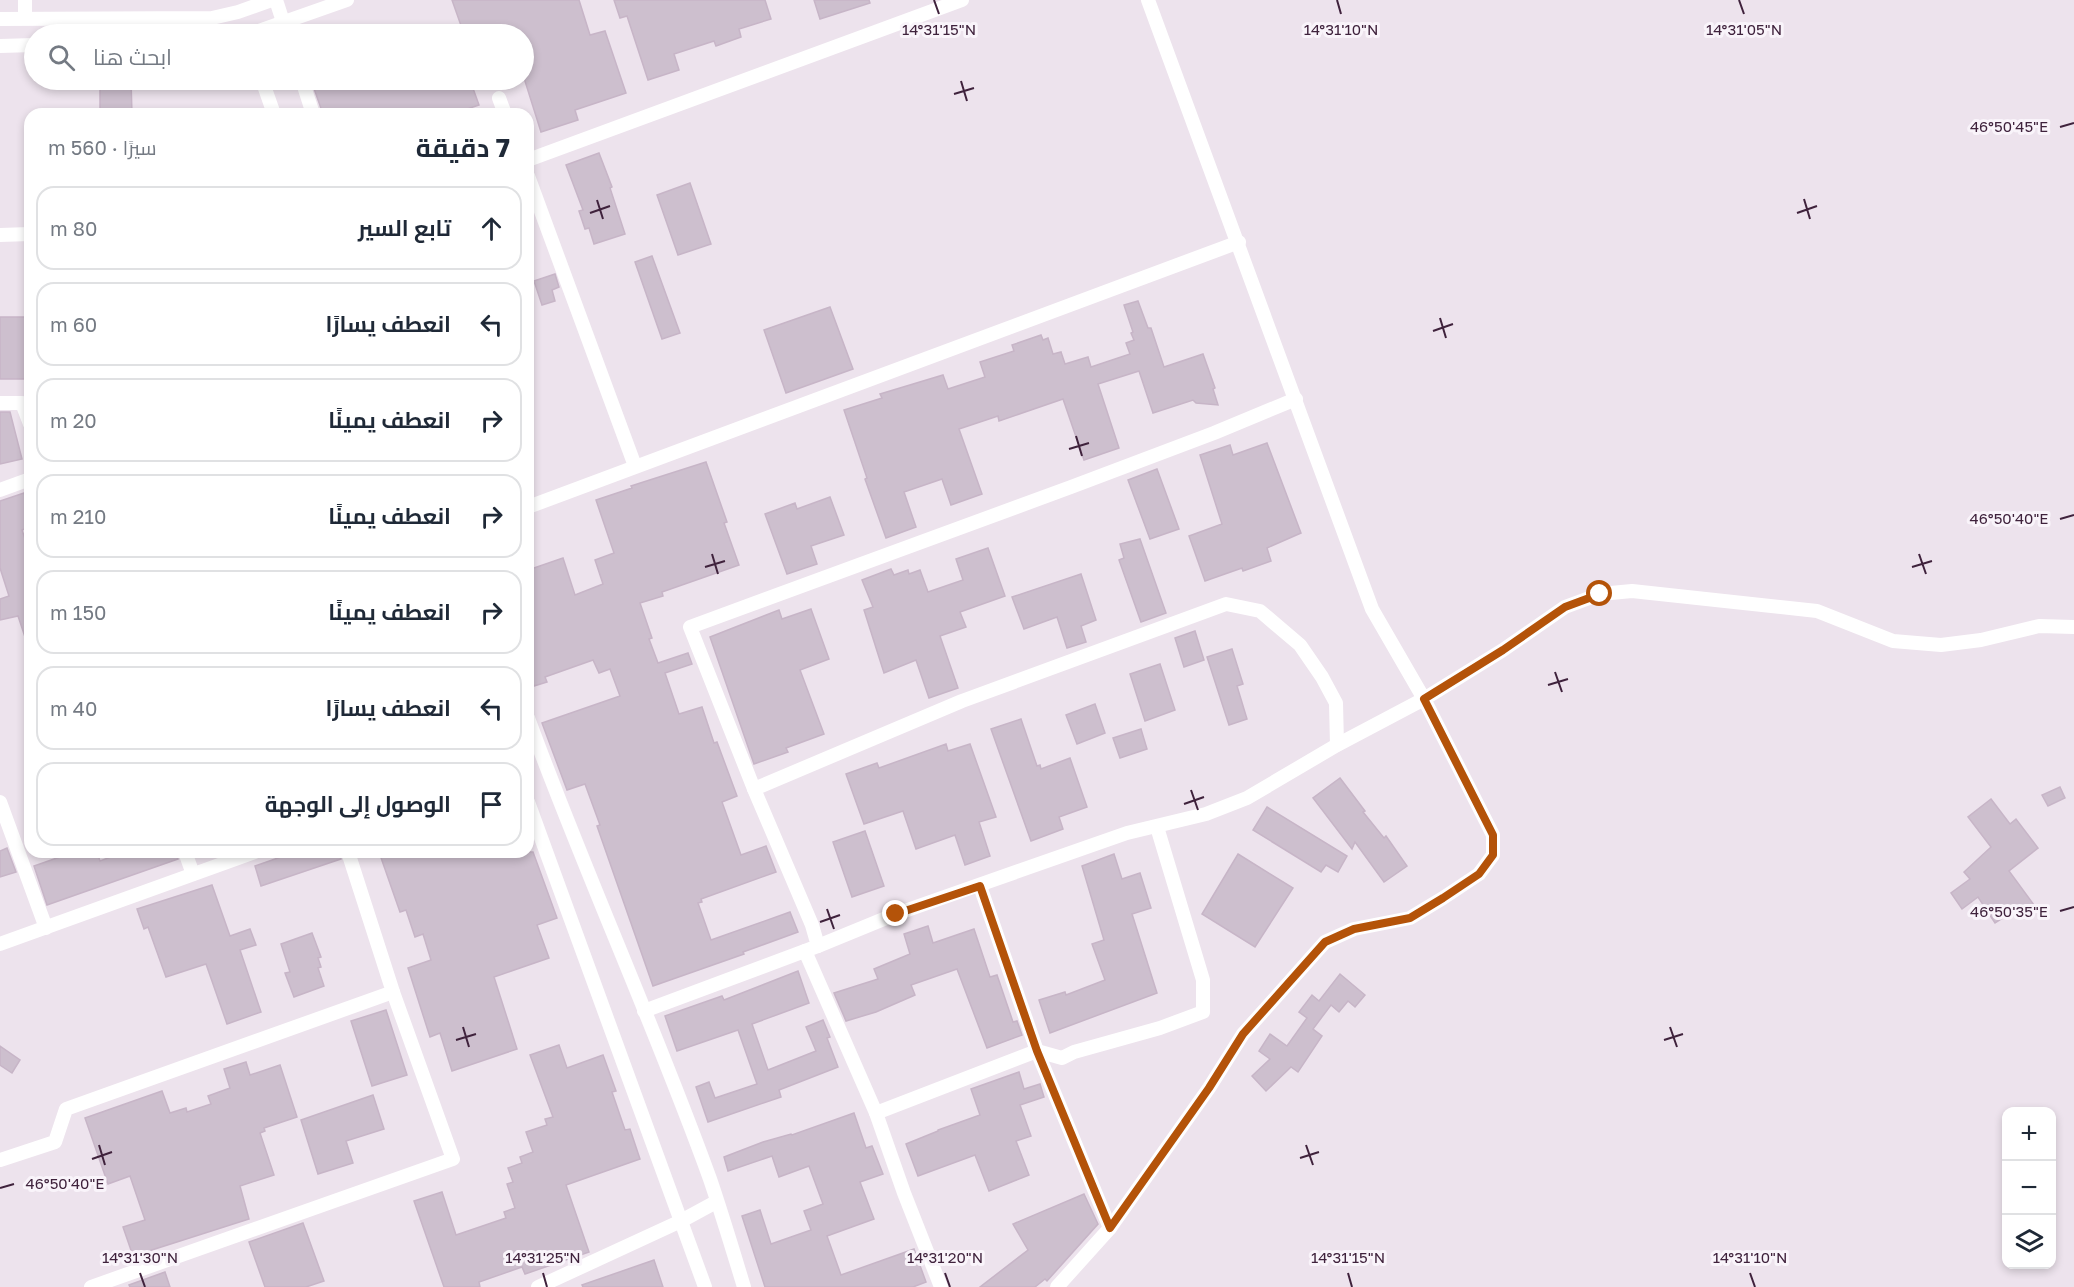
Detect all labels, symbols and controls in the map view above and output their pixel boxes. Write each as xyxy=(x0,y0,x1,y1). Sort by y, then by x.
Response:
text: 14°31'15"N xyxy=(902,20,976,38)
text: 14°31'10"N xyxy=(1304,20,1378,38)
text: 14°31'05"N xyxy=(1706,20,1782,38)
search box xyxy=(24,24,534,90)
icon: search xyxy=(45,41,78,74)
text: ابحث هنا xyxy=(93,43,172,70)
text: 46°50'45"E xyxy=(1970,117,2048,135)
text: 7 دقيقة xyxy=(416,132,510,163)
text: سيرًا · 560 m xyxy=(48,135,157,159)
icon: ahead xyxy=(475,212,508,245)
text: تابع السير xyxy=(358,214,451,241)
text: 80 m xyxy=(50,216,97,240)
icon: left xyxy=(475,308,508,341)
text: انعطف يسارًا xyxy=(326,310,451,337)
text: 60 m xyxy=(50,312,97,336)
icon: right xyxy=(475,404,508,437)
text: انعطف يمينًا xyxy=(328,406,451,433)
text: 20 m xyxy=(50,408,97,432)
icon: right xyxy=(475,500,508,533)
text: انعطف يمينًا xyxy=(328,502,451,529)
text: 210 m xyxy=(50,504,106,528)
text: 46°50'40"E xyxy=(1970,509,2048,527)
route start xyxy=(1586,580,1612,606)
icon: right xyxy=(475,596,508,629)
text: انعطف يمينًا xyxy=(328,598,451,625)
text: 150 m xyxy=(50,600,106,624)
icon: left xyxy=(475,692,508,725)
text: انعطف يسارًا xyxy=(326,694,451,721)
text: 40 m xyxy=(50,696,97,720)
icon: arrive xyxy=(475,788,508,821)
text: الوصول إلى الوجهة xyxy=(265,790,451,817)
route end xyxy=(882,900,908,926)
text: 46°50'35"E xyxy=(1970,902,2048,920)
map controls xyxy=(2002,1107,2056,1269)
button: + xyxy=(2002,1107,2056,1161)
button: − xyxy=(2002,1161,2056,1215)
text: 46°50'40"E xyxy=(26,1174,104,1192)
button: layers xyxy=(2002,1215,2056,1269)
text: 14°31'30"N xyxy=(102,1248,178,1266)
text: 14°31'25"N xyxy=(505,1248,581,1266)
text: 14°31'20"N xyxy=(907,1248,983,1266)
text: 14°31'15"N xyxy=(1311,1248,1385,1266)
text: 14°31'10"N xyxy=(1713,1248,1787,1266)

